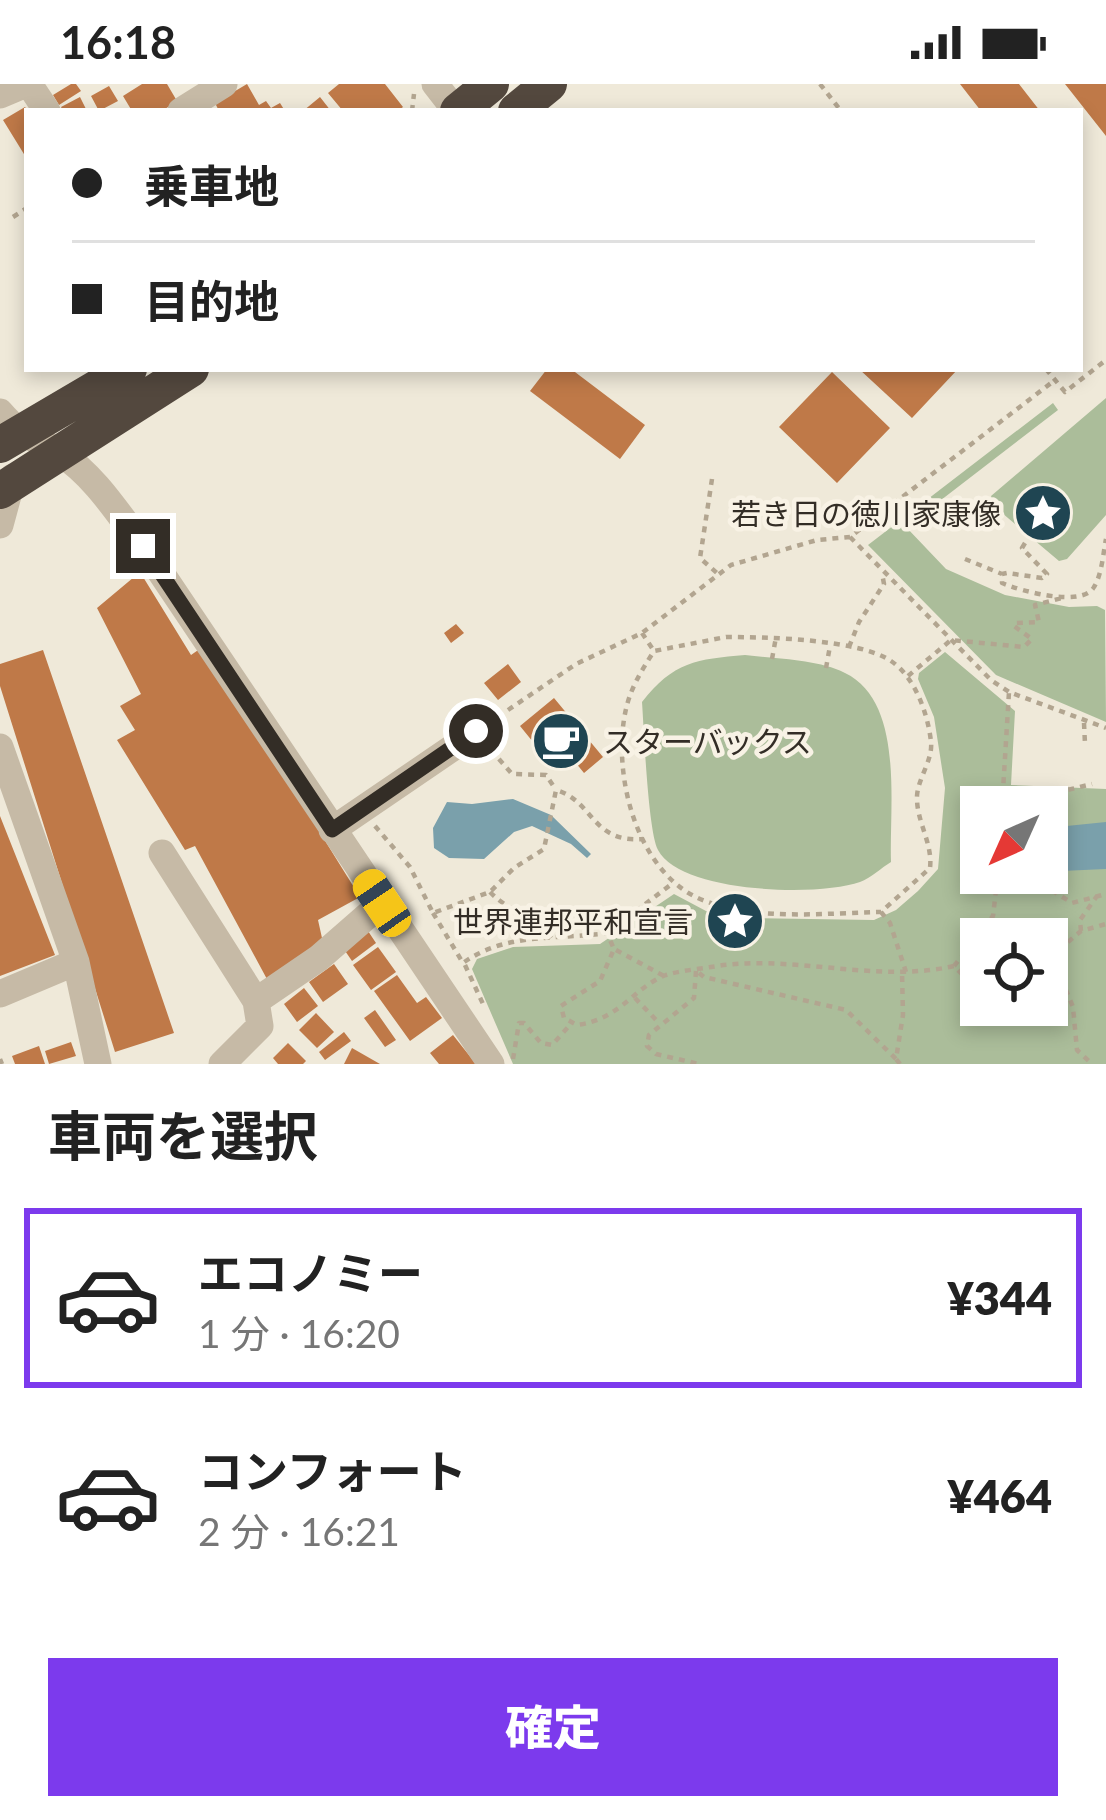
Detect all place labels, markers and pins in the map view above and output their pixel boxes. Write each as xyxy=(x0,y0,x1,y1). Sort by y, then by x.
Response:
place icon: 若き日の徳川家康像 xyxy=(1012,482,1074,544)
place label: 若き日の徳川家康像 xyxy=(731,495,1001,531)
cafe icon: スターバックス xyxy=(530,710,592,772)
place label: スターバックス xyxy=(603,723,812,759)
place icon: 世界連邦平和宣言 xyxy=(704,890,766,952)
place label: 世界連邦平和宣言 xyxy=(453,903,693,939)

